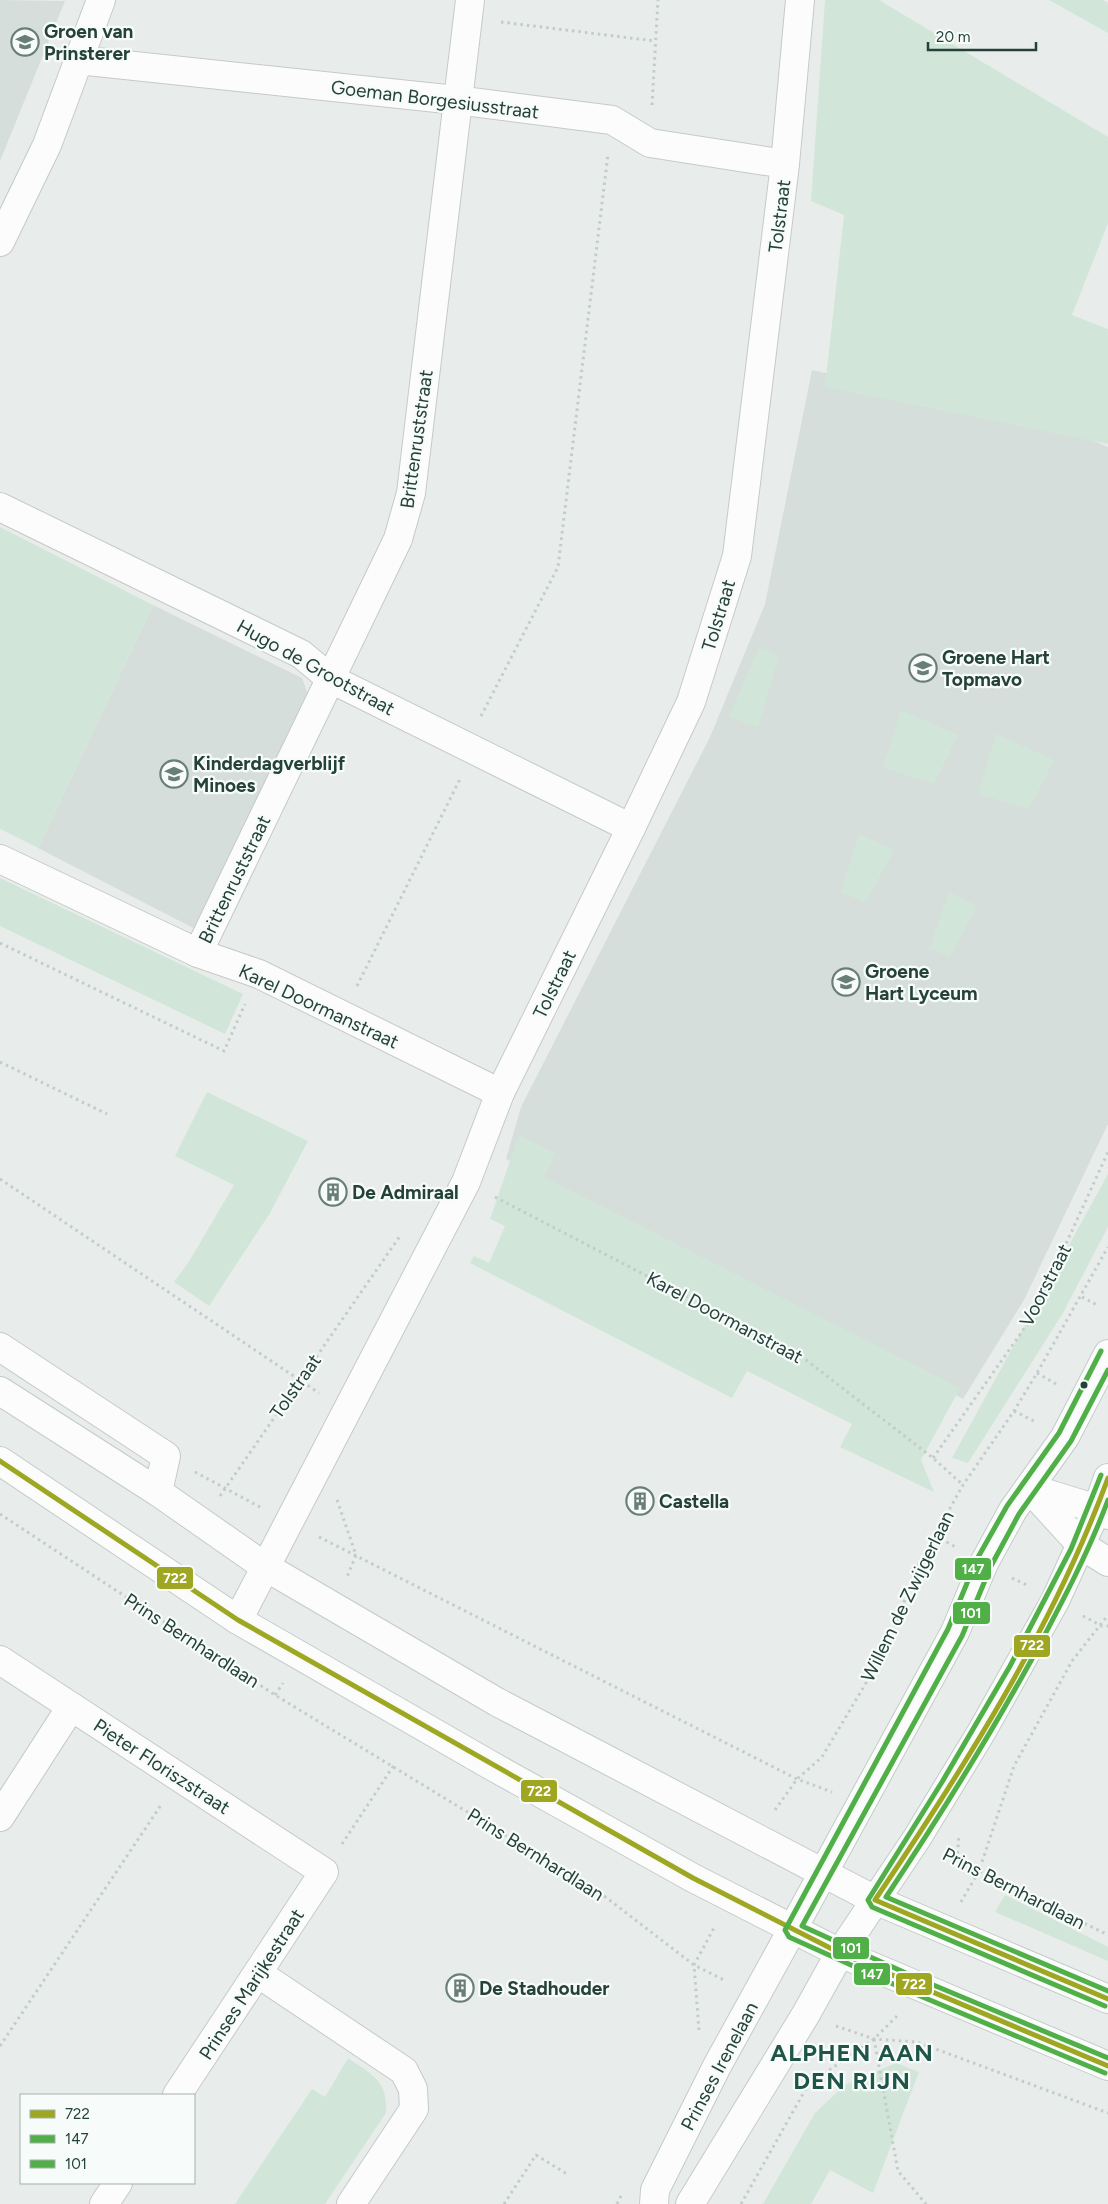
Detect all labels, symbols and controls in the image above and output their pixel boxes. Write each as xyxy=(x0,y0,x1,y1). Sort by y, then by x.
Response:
place label: Groen van Prinsterer xyxy=(44,20,133,65)
scale bar xyxy=(928,20,1036,52)
school or university icon: Groen van Prinsterer xyxy=(10,27,40,57)
text: 20 m xyxy=(936,28,970,46)
street label: Goeman Borgesiusstraat xyxy=(330,75,540,124)
street label: Tolstraat xyxy=(764,178,795,254)
street label: Brittenruststraat xyxy=(395,368,438,510)
street label: Tolstraat xyxy=(697,577,740,654)
street label: Hugo de Grootstraat xyxy=(233,614,399,720)
place label: Groene Hart Topmavo xyxy=(942,646,1050,691)
school or university icon: Groene Hart Topmavo xyxy=(908,653,938,683)
place label: Kinderdagverblijf Minoes xyxy=(193,752,346,797)
school or university icon: Kinderdagverblijf Minoes xyxy=(159,759,189,789)
street label: Brittenruststraat xyxy=(193,811,275,947)
street label: Tolstraat xyxy=(528,946,581,1022)
street label: Karel Doormanstraat xyxy=(235,959,402,1054)
place label: Groene Hart Lyceum xyxy=(865,960,978,1005)
school or university icon: Groene Hart Lyceum xyxy=(831,967,861,997)
building icon: De Admiraal xyxy=(318,1177,348,1207)
place label: De Admiraal xyxy=(352,1181,459,1204)
street label: Voorstraat xyxy=(1015,1240,1076,1330)
street label: Karel Doormanstraat xyxy=(643,1266,807,1368)
street label: Tolstraat xyxy=(265,1350,326,1423)
unlabelled marker xyxy=(1079,1380,1089,1390)
building icon: Castella xyxy=(625,1486,655,1516)
place label: Castella xyxy=(659,1490,729,1513)
street label: Willem de Zwijgerlaan xyxy=(856,1507,959,1685)
line badge: 147 xyxy=(954,1557,992,1581)
text: 147 xyxy=(962,1561,984,1578)
line badge: 722 xyxy=(156,1566,194,1590)
text: 722 xyxy=(163,1570,187,1587)
street label: Prins Bernhardlaan xyxy=(120,1588,264,1693)
line badge: 101 xyxy=(952,1601,991,1625)
text: 101 xyxy=(961,1605,981,1622)
line badge: 722 xyxy=(1013,1634,1051,1658)
text: 722 xyxy=(1020,1637,1044,1654)
street label: Pieter Floriszstraat xyxy=(89,1714,234,1819)
line badge: 722 xyxy=(520,1779,558,1803)
text: 722 xyxy=(527,1783,551,1800)
street label: Prins Bernhardlaan xyxy=(463,1803,608,1906)
street label: Prins Bernhardlaan xyxy=(939,1843,1089,1934)
street label: Prinses Marijkestraat xyxy=(194,1905,309,2064)
line badge: 101 xyxy=(832,1936,870,1960)
text: 101 xyxy=(841,1940,861,1957)
line badge: 147 xyxy=(853,1962,891,1986)
text: 147 xyxy=(861,1966,883,1983)
line badge: 722 xyxy=(895,1972,933,1996)
building icon: De Stadhouder xyxy=(445,1973,475,2003)
text: 722 xyxy=(902,1976,926,1993)
place label: De Stadhouder xyxy=(479,1977,609,2000)
street label: Prinses Irenelaan xyxy=(676,1998,763,2134)
district label: ALPHEN AAN DEN RIJN xyxy=(770,2038,934,2095)
legend xyxy=(20,2094,195,2184)
text: 722 xyxy=(65,2105,90,2123)
text: 147 xyxy=(65,2130,89,2148)
text: 101 xyxy=(65,2155,87,2173)

